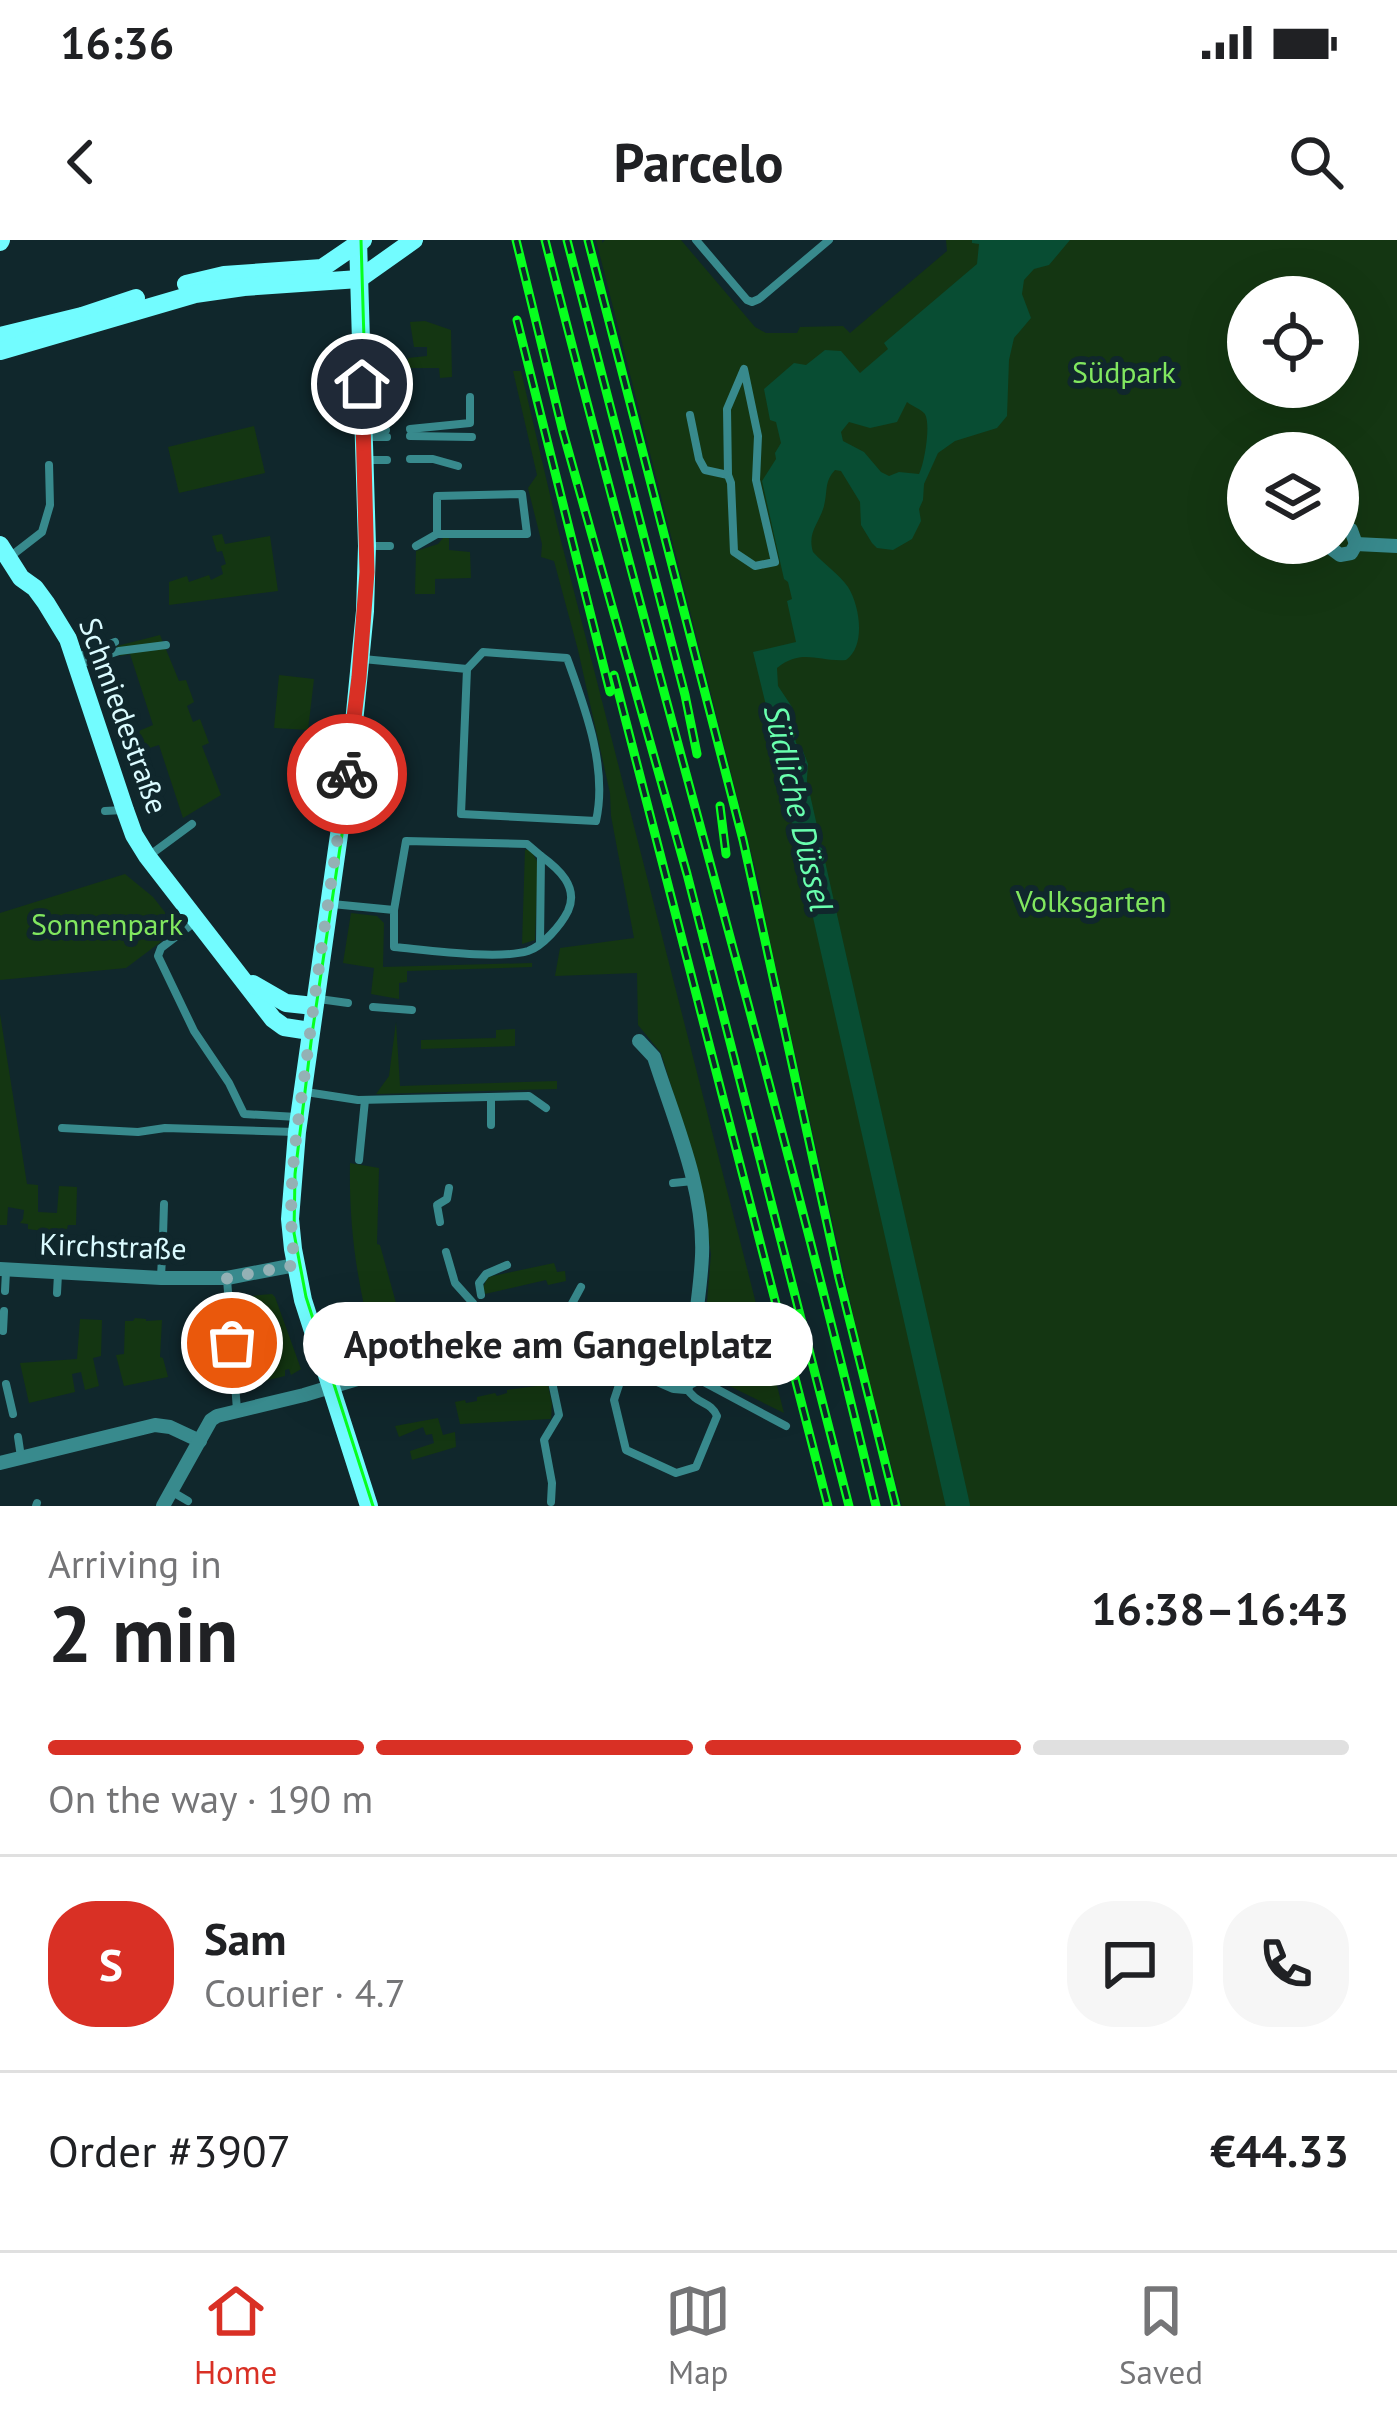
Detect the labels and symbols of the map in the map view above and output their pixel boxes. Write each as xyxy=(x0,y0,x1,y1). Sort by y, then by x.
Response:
pin xyxy=(311,333,413,435)
park label: Südpark xyxy=(1072,352,1177,391)
street label: Schmiedestraße xyxy=(71,612,178,819)
water label: Südliche Düssel xyxy=(755,700,844,916)
courier xyxy=(287,714,407,834)
park label: Volksgarten xyxy=(1015,881,1166,920)
park label: Sonnenpark xyxy=(31,904,184,943)
street label: Kirchstraße xyxy=(39,1223,187,1268)
pin xyxy=(181,1292,283,1394)
callout: Apotheke am Gangelplatz xyxy=(304,1301,814,1385)

